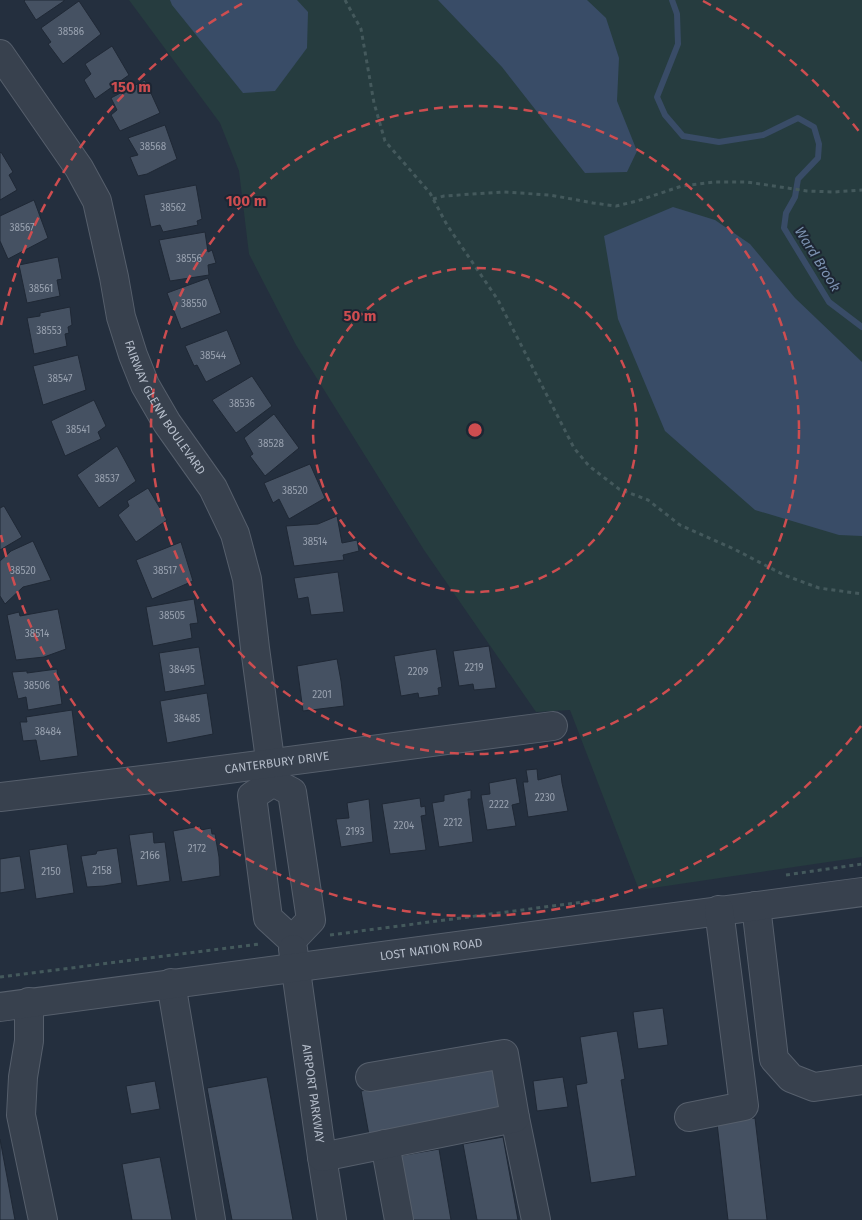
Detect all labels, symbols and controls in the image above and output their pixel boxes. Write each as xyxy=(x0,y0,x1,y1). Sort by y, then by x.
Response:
house number: 38586 xyxy=(58,26,84,38)
text: 150 m xyxy=(111,78,151,96)
house number: 38568 xyxy=(140,141,167,153)
text: 100 m xyxy=(226,192,266,210)
house number: 38562 xyxy=(160,202,186,214)
house number: 38567 xyxy=(9,222,35,234)
water label: Ward Brook xyxy=(791,224,844,295)
house number: 38556 xyxy=(176,253,202,265)
house number: 38561 xyxy=(29,283,53,295)
house number: 38550 xyxy=(181,298,207,310)
text: 50 m xyxy=(343,307,377,325)
house number: 38553 xyxy=(36,325,62,337)
street label: FAIRWAY GLENN BOULEVARD xyxy=(122,338,208,478)
house number: 38544 xyxy=(200,350,227,362)
house number: 38547 xyxy=(47,373,73,385)
house number: 38536 xyxy=(229,398,255,410)
centre of rings xyxy=(466,421,484,439)
house number: 38541 xyxy=(66,424,90,436)
house number: 38528 xyxy=(258,438,284,450)
house number: 38537 xyxy=(95,473,120,485)
house number: 38520 xyxy=(282,485,308,497)
house number: 38514 xyxy=(303,536,328,548)
house number: 38520 xyxy=(10,565,36,577)
house number: 38517 xyxy=(153,565,177,577)
house number: 38505 xyxy=(159,610,185,622)
house number: 38514 xyxy=(25,628,50,640)
house number: 2219 xyxy=(464,662,484,674)
house number: 38495 xyxy=(169,664,195,676)
house number: 2209 xyxy=(408,666,428,678)
house number: 38506 xyxy=(24,680,50,692)
house number: 2201 xyxy=(312,689,332,701)
house number: 38485 xyxy=(174,713,200,725)
house number: 38484 xyxy=(35,726,62,738)
street label: CANTERBURY DRIVE xyxy=(224,749,330,776)
house number: 2230 xyxy=(535,792,556,804)
house number: 2222 xyxy=(489,799,509,811)
house number: 2212 xyxy=(444,817,463,829)
house number: 2204 xyxy=(394,820,415,832)
house number: 2193 xyxy=(345,826,365,838)
house number: 2172 xyxy=(188,843,206,855)
house number: 2166 xyxy=(140,850,160,862)
house number: 2158 xyxy=(92,865,112,877)
house number: 2150 xyxy=(41,866,61,878)
street label: LOST NATION ROAD xyxy=(379,936,484,963)
street label: AIRPORT PARKWAY xyxy=(299,1043,327,1144)

